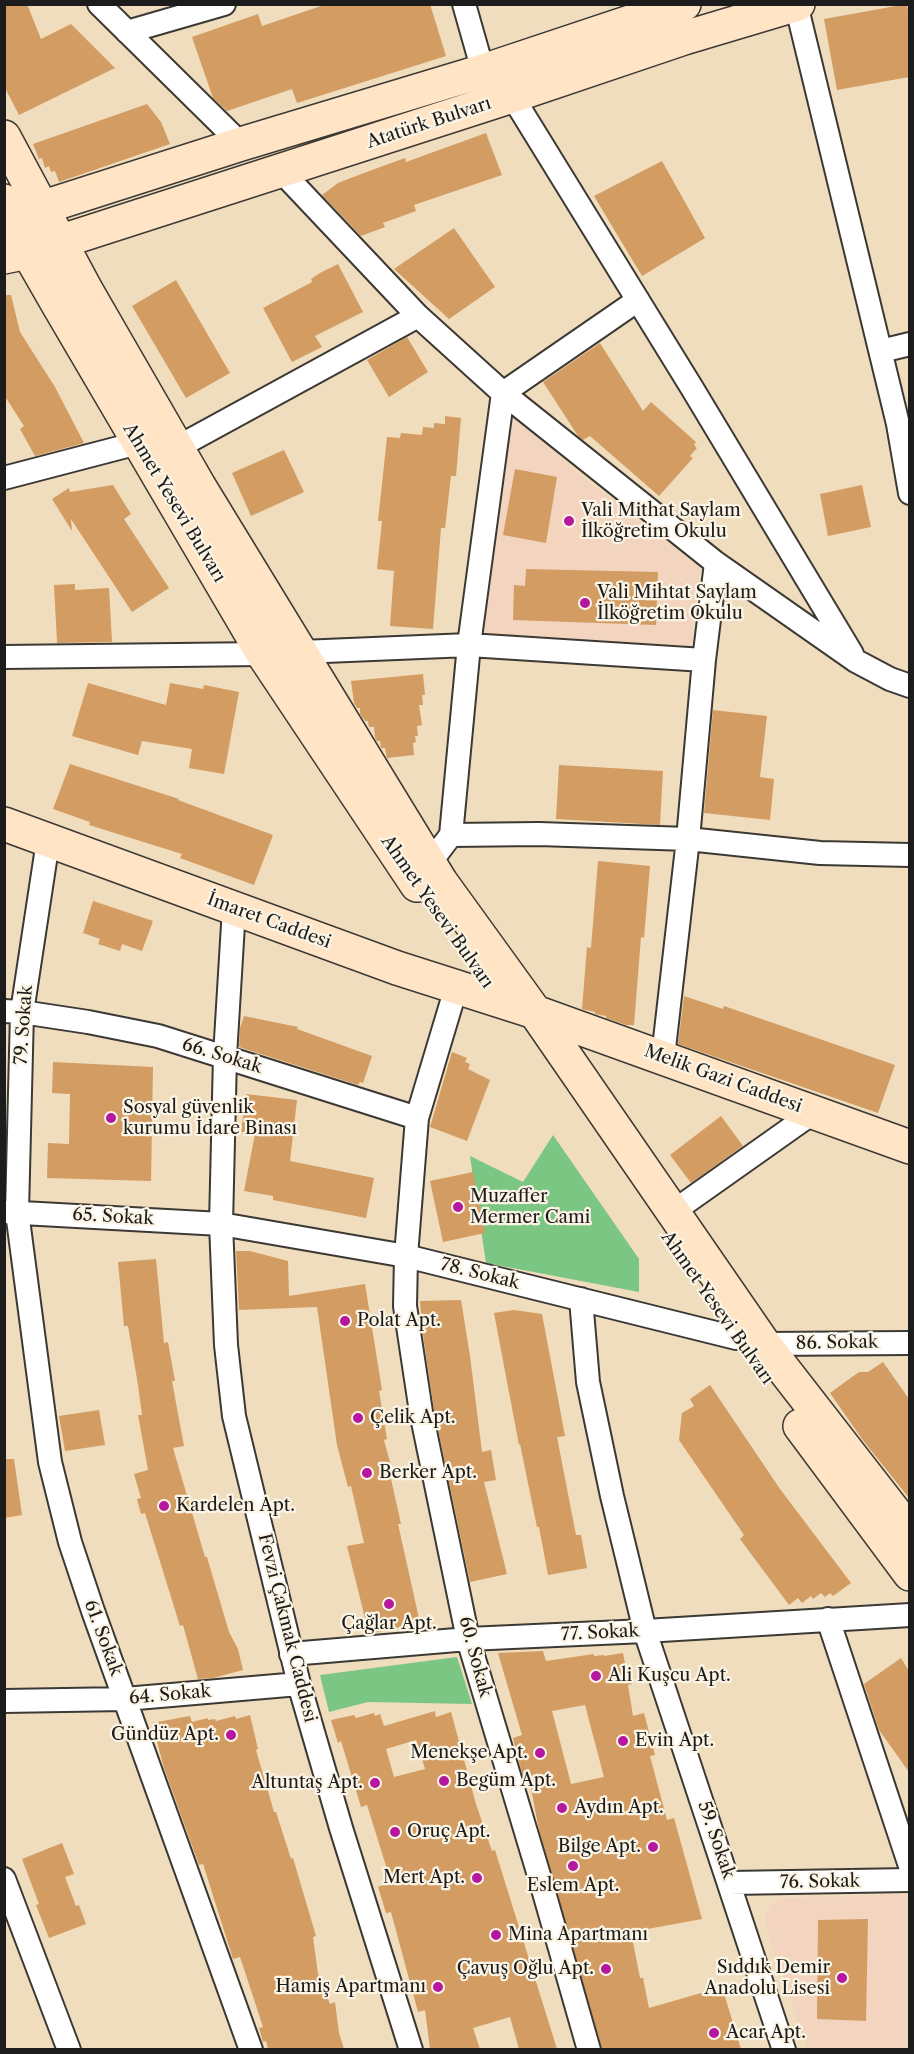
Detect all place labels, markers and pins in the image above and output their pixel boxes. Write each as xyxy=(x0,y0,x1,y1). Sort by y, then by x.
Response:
place label: Vali Mithat Saylam İlköğretim Okulu xyxy=(581,500,741,542)
marker: Vali Mithat Saylam İlköğretim Okulu xyxy=(562,514,576,528)
place label: Vali Mihtat Saylam İlköğretim Okulu xyxy=(597,582,757,624)
marker: Vali Mihtat Saylam İlköğretim Okulu xyxy=(578,596,592,610)
place label: Sosyal güvenlik kurumu İdare Binası xyxy=(123,1097,297,1140)
marker: Sosyal güvenlik kurumu İdare Binası xyxy=(104,1111,118,1125)
place label: Muzaffer Mermer Cami xyxy=(470,1186,590,1228)
marker: Muzaffer Mermer Cami xyxy=(451,1200,465,1214)
place label: Polat Apt. xyxy=(357,1310,441,1332)
marker: Polat Apt. xyxy=(338,1314,352,1328)
place label: Çelik Apt. xyxy=(370,1407,455,1429)
marker: Çelik Apt. xyxy=(351,1411,365,1425)
place label: Berker Apt. xyxy=(379,1462,477,1484)
marker: Berker Apt. xyxy=(360,1466,374,1480)
place label: Kardelen Apt. xyxy=(176,1495,295,1517)
marker: Kardelen Apt. xyxy=(157,1499,171,1513)
marker: Çağlar Apt. xyxy=(382,1597,396,1611)
place label: Çağlar Apt. xyxy=(341,1613,437,1635)
place label: Ali Kuşcu Apt. xyxy=(608,1665,731,1687)
marker: Ali Kuşcu Apt. xyxy=(589,1669,603,1683)
place label: Gündüz Apt. xyxy=(111,1724,219,1746)
marker: Gündüz Apt. xyxy=(224,1728,238,1742)
place label: Evin Apt. xyxy=(635,1730,714,1752)
marker: Evin Apt. xyxy=(616,1734,630,1748)
place label: Menekşe Apt. xyxy=(410,1742,528,1764)
marker: Menekşe Apt. xyxy=(533,1746,547,1760)
place label: Begüm Apt. xyxy=(456,1770,556,1792)
place label: Altuntaş Apt. xyxy=(252,1772,363,1794)
marker: Begüm Apt. xyxy=(437,1774,451,1788)
marker: Altuntaş Apt. xyxy=(368,1776,382,1790)
place label: Aydın Apt. xyxy=(574,1797,664,1819)
marker: Aydın Apt. xyxy=(555,1801,569,1815)
place label: Oruç Apt. xyxy=(407,1821,491,1843)
marker: Oruç Apt. xyxy=(388,1825,402,1839)
place label: Bilge Apt. xyxy=(558,1836,641,1858)
marker: Bilge Apt. xyxy=(646,1840,660,1854)
marker: Eslem Apt. xyxy=(566,1859,580,1873)
place label: Mert Apt. xyxy=(383,1867,465,1889)
marker: Mert Apt. xyxy=(470,1871,484,1885)
place label: Eslem Apt. xyxy=(527,1875,619,1897)
place label: Mina Apartmanı xyxy=(508,1924,648,1946)
marker: Mina Apartmanı xyxy=(489,1928,503,1942)
place label: Sıddık Demir Anadolu Lisesi xyxy=(704,1957,830,2000)
place label: Çavuş Oğlu Apt. xyxy=(457,1958,594,1980)
marker: Çavuş Oğlu Apt. xyxy=(599,1962,613,1976)
marker: Sıddık Demir Anadolu Lisesi xyxy=(835,1971,849,1985)
place label: Hamiş Apartmanı xyxy=(275,1976,426,1998)
marker: Hamiş Apartmanı xyxy=(431,1980,445,1994)
place label: Acar Apt. xyxy=(726,2022,806,2044)
marker: Acar Apt. xyxy=(707,2026,721,2040)

